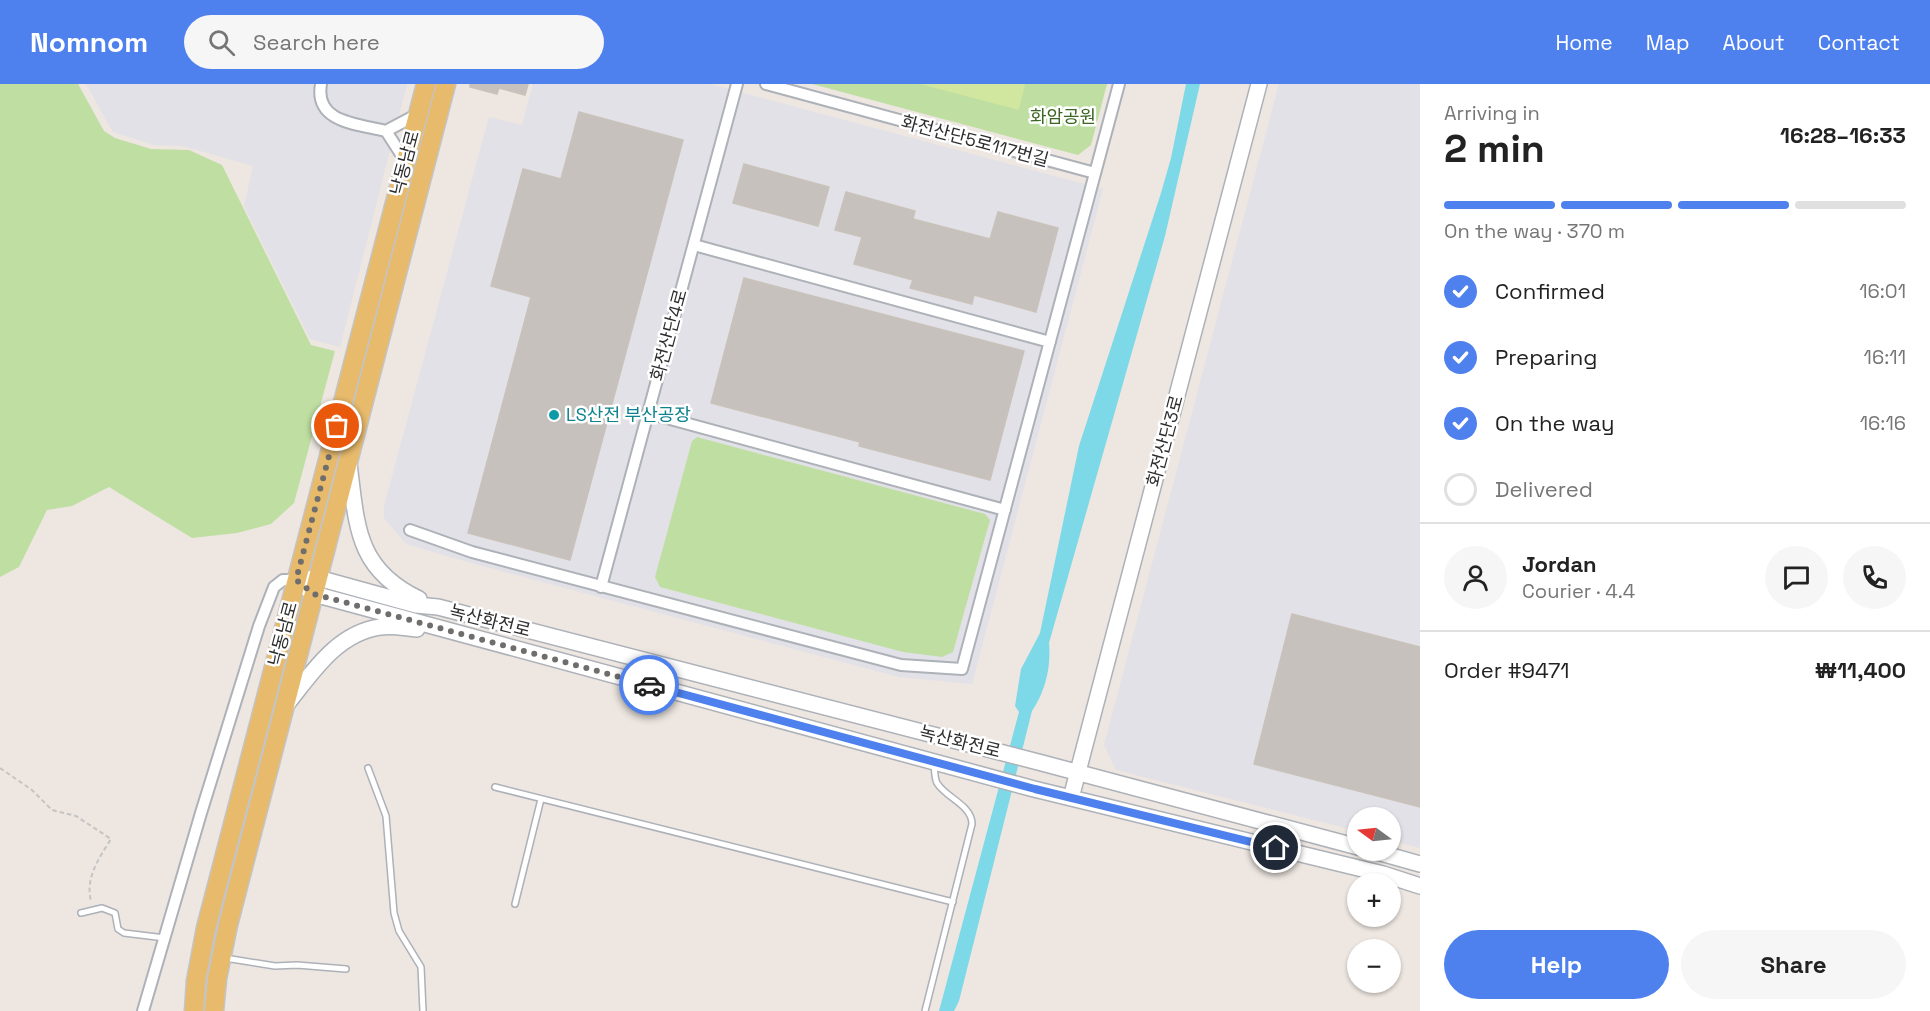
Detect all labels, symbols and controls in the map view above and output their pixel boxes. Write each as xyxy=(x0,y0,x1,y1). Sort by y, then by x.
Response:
search box xyxy=(184,15,604,69)
text: Nomnom xyxy=(30,24,148,60)
icon: search xyxy=(205,26,238,59)
text: Search here xyxy=(253,28,380,56)
text: Home xyxy=(1555,29,1613,56)
text: Map xyxy=(1646,29,1690,56)
text: About xyxy=(1723,29,1785,56)
text: Contact xyxy=(1818,29,1900,56)
text: Arriving in xyxy=(1444,100,1540,126)
park label: 화암공원 xyxy=(1030,105,1096,128)
street label: 화전산단5로117번길 xyxy=(899,110,1051,171)
text: 16:28–16:33 xyxy=(1780,121,1906,149)
text: 2 min xyxy=(1444,124,1545,173)
street label: 낙동남로 xyxy=(385,128,424,198)
text: On the way · 370 m xyxy=(1444,218,1625,244)
icon: check xyxy=(1444,275,1477,308)
text: Confirmed xyxy=(1495,277,1605,305)
text: 16:01 xyxy=(1859,278,1906,304)
street label: 화전산단4로 xyxy=(645,286,692,383)
icon: check xyxy=(1444,341,1477,374)
text: Preparing xyxy=(1495,343,1597,371)
text: 16:11 xyxy=(1864,344,1906,370)
street label: 화전산단3로 xyxy=(1141,393,1188,489)
pin xyxy=(311,400,362,451)
place label: LS산전 부산공장 xyxy=(566,403,691,426)
icon: check xyxy=(1444,407,1477,440)
marker: LS산전 부산공장 xyxy=(547,408,561,422)
icon: bag xyxy=(320,409,353,442)
text: On the way xyxy=(1495,409,1614,437)
text: 16:16 xyxy=(1860,410,1906,436)
text: Delivered xyxy=(1495,475,1593,503)
button: person xyxy=(1444,546,1507,609)
button: chat xyxy=(1765,546,1828,609)
button: phone xyxy=(1843,546,1906,609)
text: Jordan xyxy=(1522,550,1597,578)
text: Courier · 4.4 xyxy=(1522,578,1635,604)
street label: 낙동남로 xyxy=(263,599,302,669)
street label: 녹산화전로 xyxy=(447,599,533,642)
courier xyxy=(619,655,679,715)
text: Order #9471 xyxy=(1444,656,1569,684)
text: ₩11,400 xyxy=(1815,656,1906,684)
icon: car xyxy=(633,669,666,702)
street label: 녹산화전로 xyxy=(917,720,1003,763)
north arrow xyxy=(1347,807,1401,861)
map controls xyxy=(1347,807,1401,993)
pin xyxy=(1250,822,1301,873)
icon: home xyxy=(1259,831,1292,864)
button: + xyxy=(1347,873,1401,927)
button: Help xyxy=(1444,930,1669,999)
button: Share xyxy=(1681,930,1906,999)
button: − xyxy=(1347,939,1401,993)

